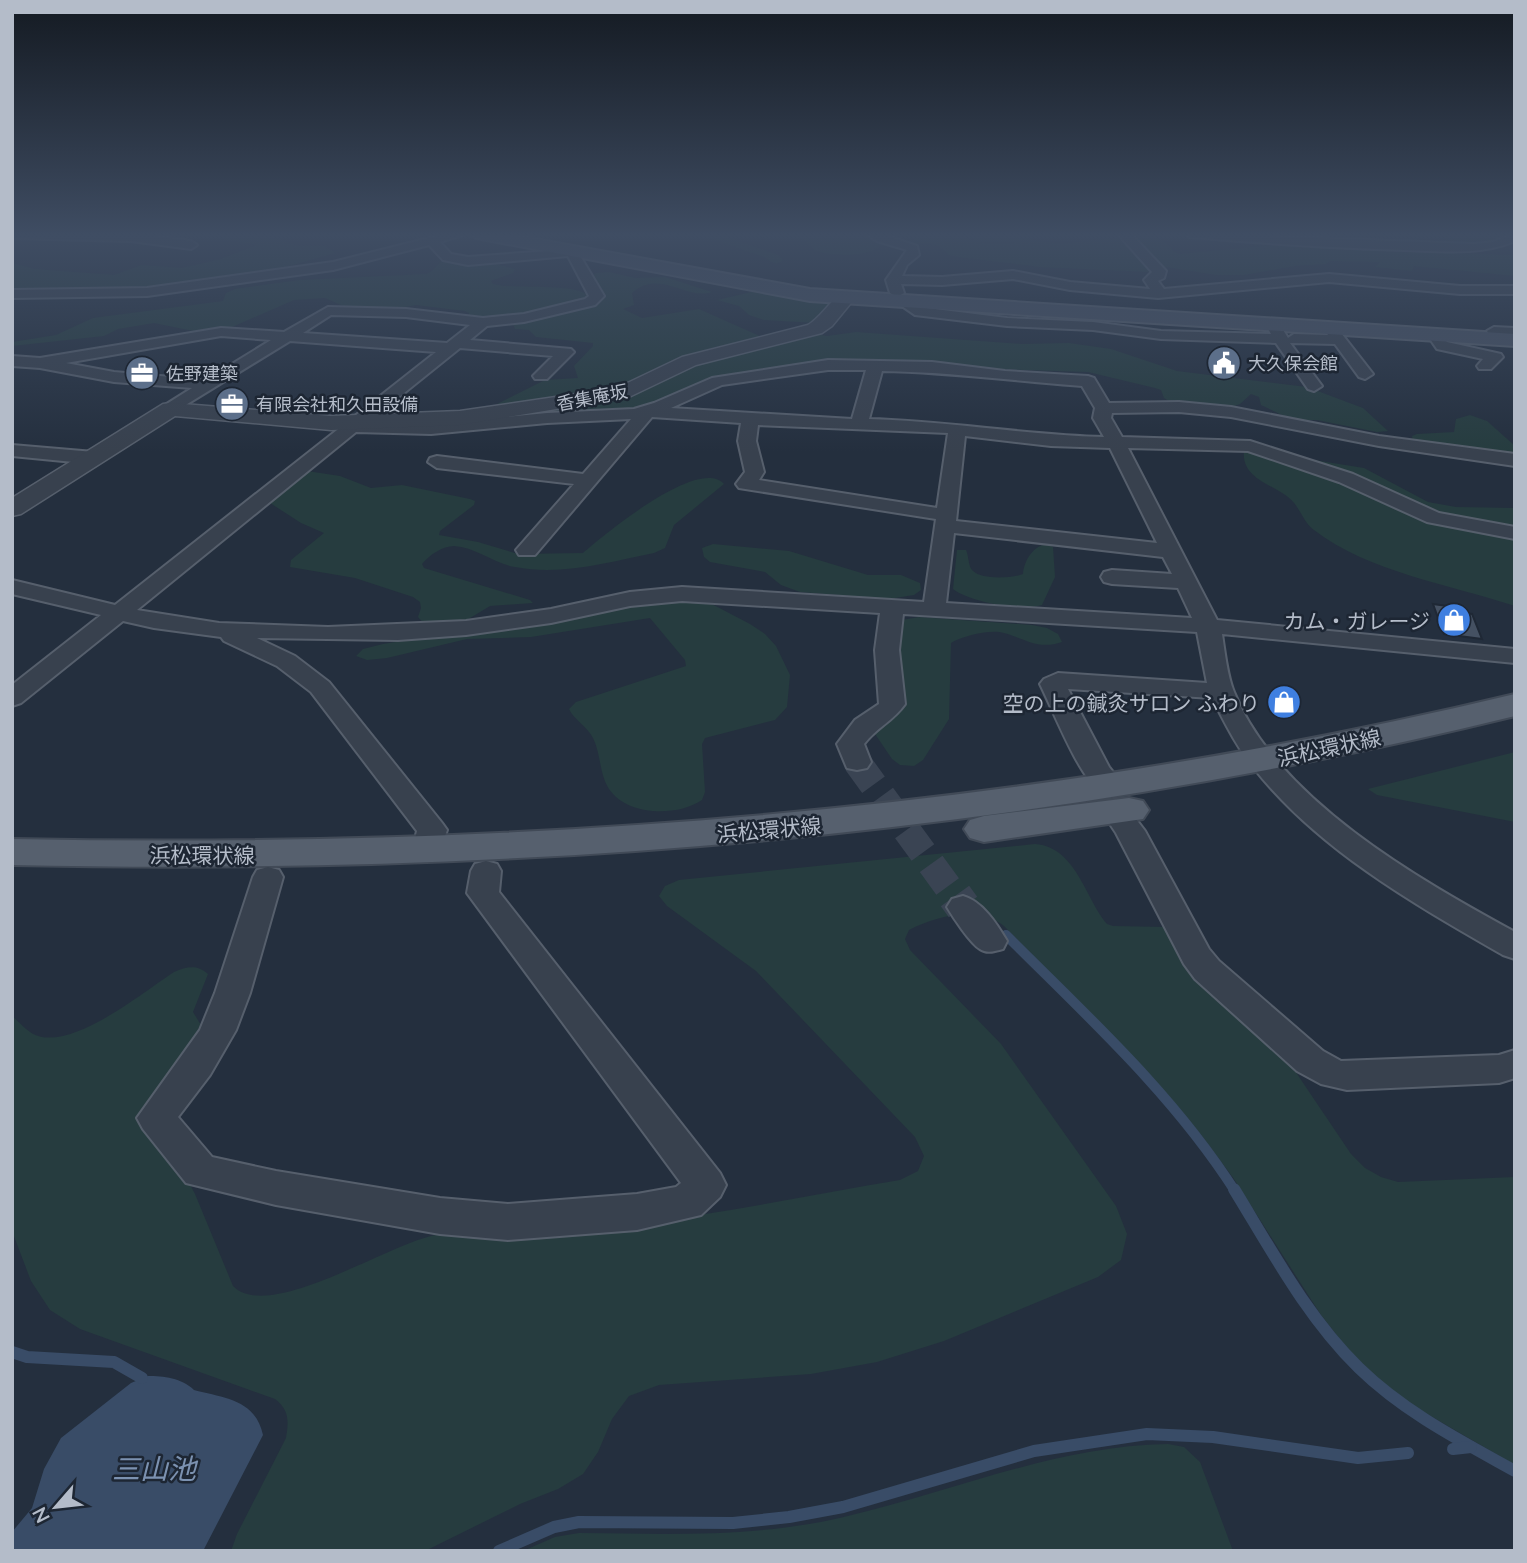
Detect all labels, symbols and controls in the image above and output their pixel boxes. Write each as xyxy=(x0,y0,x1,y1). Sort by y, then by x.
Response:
public building icon: 大久保会館 xyxy=(1205,344,1243,382)
place label: 大久保会館 xyxy=(1248,352,1338,374)
office icon: 佐野建築 xyxy=(123,354,161,392)
place label: 佐野建築 xyxy=(166,362,238,384)
street label: 香集庵坂 xyxy=(555,379,629,415)
office icon: 有限会社和久田設備 xyxy=(213,385,251,423)
place label: 有限会社和久田設備 xyxy=(256,393,418,415)
shop icon: カム・ガレージ xyxy=(1435,601,1473,639)
place label: カム・ガレージ xyxy=(1283,608,1430,633)
shop icon: 空の上の鍼灸サロン ふわり xyxy=(1265,683,1303,721)
place label: 空の上の鍼灸サロン ふわり xyxy=(1003,690,1260,715)
street label: 浜松環状線 xyxy=(1275,724,1383,770)
street label: 浜松環状線 xyxy=(716,812,822,846)
street label: 浜松環状線 xyxy=(150,842,255,867)
water label: 三山池 xyxy=(112,1451,199,1485)
north arrow xyxy=(21,1472,91,1542)
text: N xyxy=(27,1503,54,1527)

